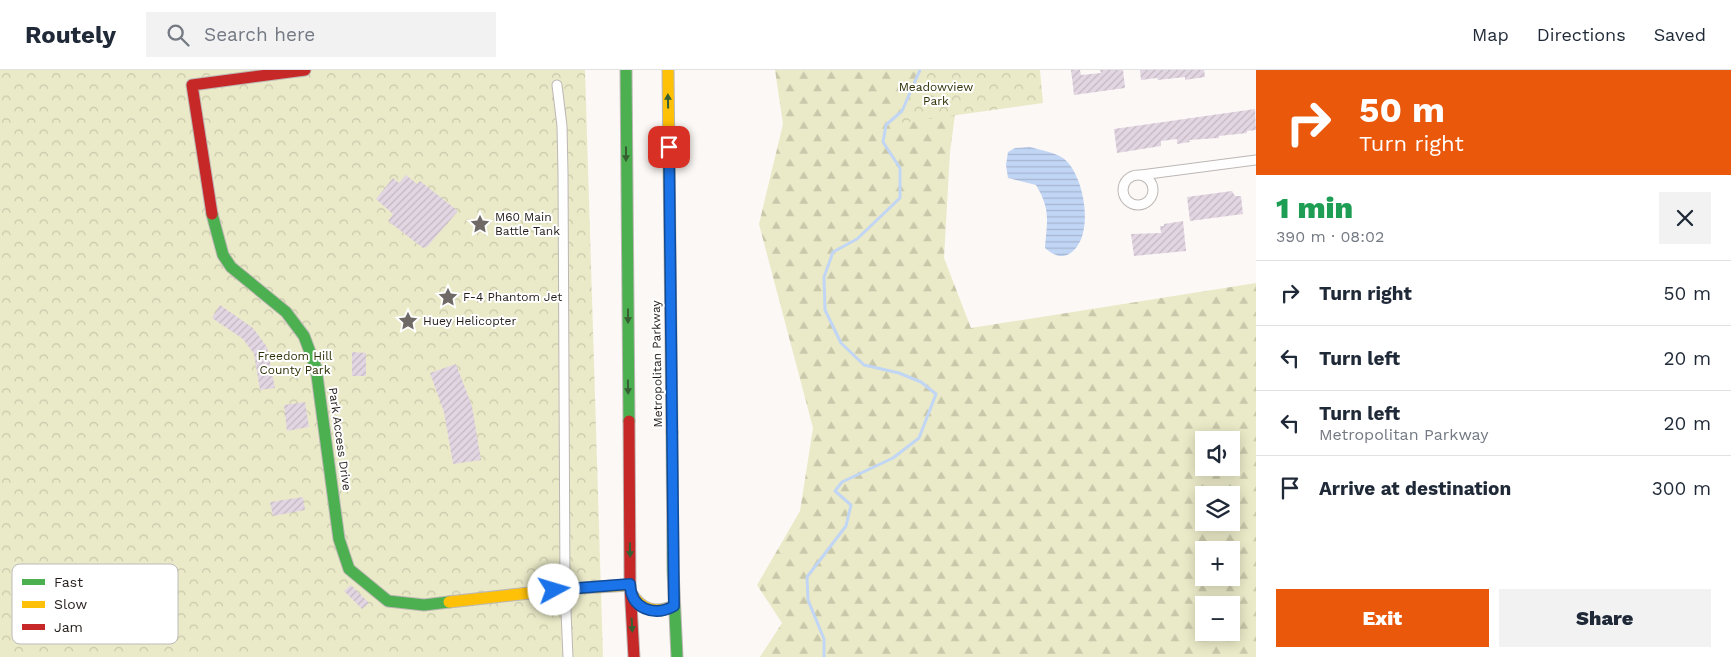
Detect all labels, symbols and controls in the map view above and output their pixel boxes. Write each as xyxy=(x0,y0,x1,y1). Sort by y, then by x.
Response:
search box xyxy=(146,12,496,57)
text: Routely xyxy=(25,21,116,49)
icon: search xyxy=(164,21,192,49)
text: Search here xyxy=(204,23,315,46)
text: Map xyxy=(1472,24,1509,45)
text: Directions xyxy=(1537,24,1626,45)
text: Saved xyxy=(1654,24,1706,45)
park label: Meadowview Park xyxy=(899,80,973,108)
text: 50 m xyxy=(1359,89,1445,131)
icon: right xyxy=(1276,90,1341,155)
one-way arrow xyxy=(664,93,672,109)
pin xyxy=(648,126,690,168)
text: Turn right xyxy=(1359,131,1464,156)
icon: arrive xyxy=(655,133,683,161)
one-way arrow xyxy=(623,146,631,162)
text: 1 min xyxy=(1276,190,1353,225)
button: close xyxy=(1659,192,1711,244)
place label: M60 Main Battle Tank xyxy=(495,210,560,238)
place icon: M60 Main Battle Tank xyxy=(469,213,491,235)
text: 390 m · 08:02 xyxy=(1276,227,1384,246)
icon: right xyxy=(1276,279,1304,307)
text: Turn right xyxy=(1319,282,1412,305)
text: 50 m xyxy=(1664,282,1711,305)
place icon: F-4 Phantom Jet xyxy=(437,286,459,308)
place label: F-4 Phantom Jet xyxy=(463,290,562,304)
street label: Metropolitan Parkway xyxy=(649,300,665,428)
one-way arrow xyxy=(624,308,632,324)
place icon: Huey Helicopter xyxy=(397,310,419,332)
place label: Huey Helicopter xyxy=(423,314,517,328)
icon: left xyxy=(1276,344,1304,372)
text: Turn left xyxy=(1319,347,1400,370)
text: 20 m xyxy=(1664,347,1711,370)
park label: Freedom Hill County Park xyxy=(258,349,333,377)
one-way arrow xyxy=(624,379,632,395)
street label: Park Access Drive xyxy=(326,387,354,492)
text: Turn left xyxy=(1319,402,1400,425)
icon: left xyxy=(1276,409,1304,437)
text: 20 m xyxy=(1664,412,1711,435)
text: Metropolitan Parkway xyxy=(1319,425,1488,444)
map controls xyxy=(1195,431,1240,641)
button: sound xyxy=(1195,431,1240,476)
icon: arrive xyxy=(1276,474,1304,502)
text: Arrive at destination xyxy=(1319,477,1511,500)
text: 300 m xyxy=(1652,477,1711,500)
button: layers xyxy=(1195,486,1240,531)
button: + xyxy=(1195,541,1240,586)
one-way arrow xyxy=(626,542,634,558)
position arrow xyxy=(527,563,579,615)
legend xyxy=(12,564,178,644)
text: Fast xyxy=(54,574,83,590)
button: Exit xyxy=(1276,589,1489,647)
button: Share xyxy=(1499,589,1711,647)
text: Slow xyxy=(54,596,87,612)
button: − xyxy=(1195,596,1240,641)
one-way arrow xyxy=(628,617,636,633)
text: Jam xyxy=(54,619,83,635)

